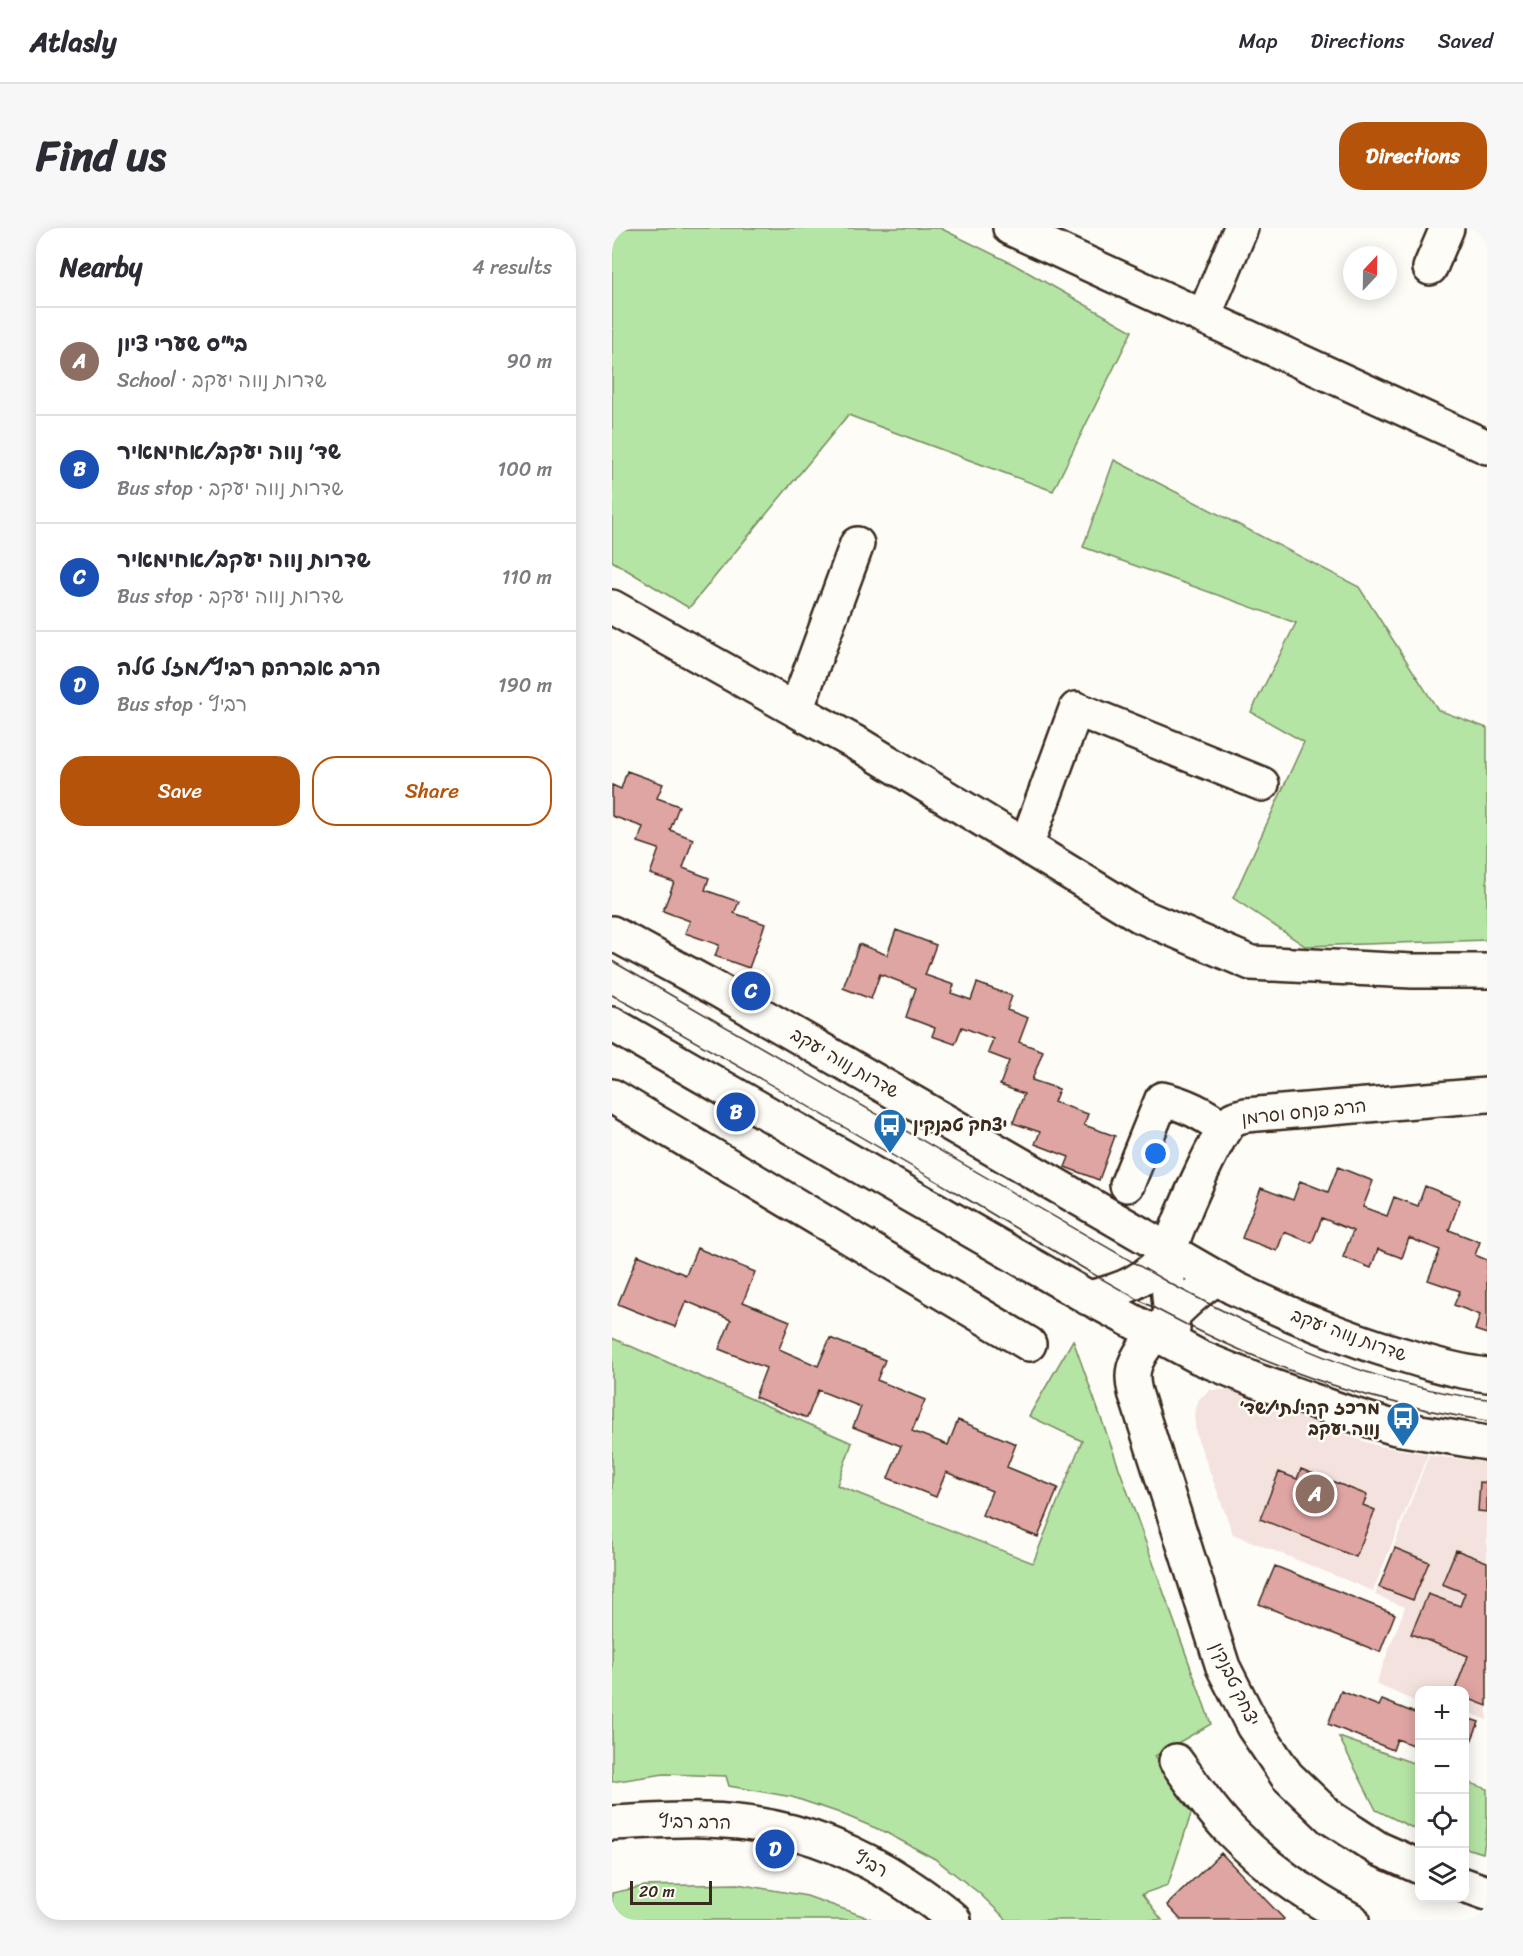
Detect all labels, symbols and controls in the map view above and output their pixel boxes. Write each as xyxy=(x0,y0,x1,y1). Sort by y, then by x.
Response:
text: Atlasly xyxy=(30,17,117,66)
text: Map xyxy=(1239,22,1277,60)
text: Directions xyxy=(1310,22,1405,60)
text: Saved xyxy=(1438,22,1493,60)
text: Find us xyxy=(36,119,166,193)
button: Directions xyxy=(1339,122,1487,190)
text: Nearby xyxy=(60,244,142,290)
north arrow xyxy=(1343,246,1397,300)
text: 4 results xyxy=(472,250,552,285)
text: בי"ס שערי ציון xyxy=(117,324,248,363)
text: A xyxy=(73,344,86,379)
text: 90 m xyxy=(507,344,552,379)
text: School · שדרות נווה יעקב xyxy=(117,363,327,398)
text: שד׳ נווה יעקב/אחימאיר xyxy=(117,432,341,471)
text: B xyxy=(73,452,86,487)
text: 100 m xyxy=(498,452,552,487)
text: Bus stop · שדרות נווה יעקב xyxy=(117,471,343,506)
text: שדרות נווה יעקב/אחימאיר xyxy=(117,540,371,579)
text: C xyxy=(73,560,86,595)
text: 110 m xyxy=(502,560,552,595)
text: Bus stop · שדרות נווה יעקב xyxy=(117,579,343,614)
text: הרב אברהם רביץ/מזל טלה xyxy=(117,648,381,687)
text: D xyxy=(74,668,85,703)
text: 190 m xyxy=(498,668,552,703)
text: Bus stop · רביץ xyxy=(117,687,247,722)
button: Save xyxy=(60,756,300,826)
button: Share xyxy=(312,756,552,826)
pin: C xyxy=(732,968,770,1014)
street label: שדרות נווה יעקב xyxy=(784,1019,906,1107)
pin: B xyxy=(716,1090,756,1134)
street label: הרב פנחס וסרמן xyxy=(1240,1090,1368,1134)
bus stop icon: יצחק טבנקין xyxy=(872,1107,908,1154)
place label: יצחק טבנקין xyxy=(913,1109,1007,1141)
your location xyxy=(1141,1139,1170,1168)
street label: שדרות נווה יעקב xyxy=(1286,1299,1412,1371)
place label: מרכז קהילתי/שד׳ נווה יעקב xyxy=(1240,1392,1380,1445)
bus stop icon: מרכז קהילתי/שד׳ נווה יעקב xyxy=(1385,1400,1421,1447)
pin: A xyxy=(1296,1472,1334,1516)
street label: יצחק טבנקין xyxy=(1201,1636,1269,1732)
map controls xyxy=(1415,1686,1469,1902)
button: + xyxy=(1415,1686,1469,1740)
button: − xyxy=(1415,1740,1469,1794)
button: locate xyxy=(1415,1794,1469,1848)
street label: הרב רביץ xyxy=(659,1805,731,1839)
pin: D xyxy=(756,1826,794,1872)
street label: רביץ xyxy=(848,1842,894,1886)
button: layers xyxy=(1415,1848,1469,1902)
text: 20 m xyxy=(639,1877,675,1906)
scale bar xyxy=(630,1878,712,1906)

